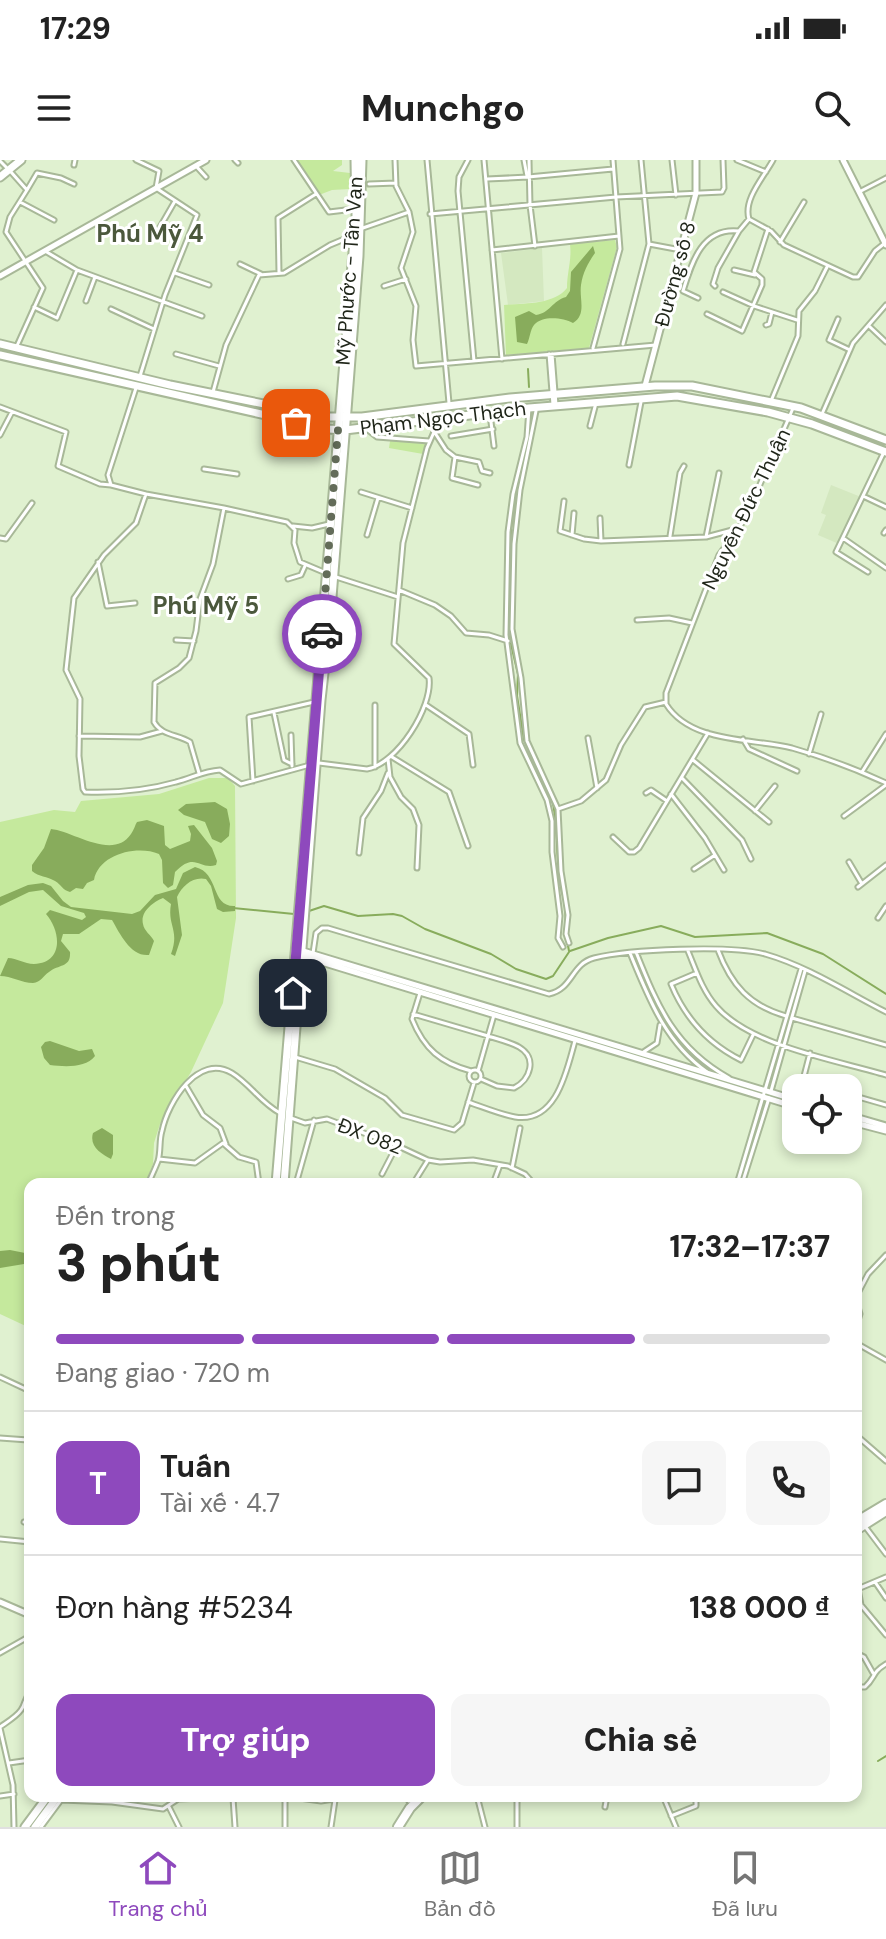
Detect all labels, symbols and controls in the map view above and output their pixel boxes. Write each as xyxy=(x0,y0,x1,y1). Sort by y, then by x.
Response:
text: 17:29 xyxy=(40,9,111,48)
text: Munchgo xyxy=(361,85,525,132)
icon: menu xyxy=(32,86,76,130)
icon: search xyxy=(810,86,854,130)
street label: Mỹ Phước - Tân Vạn xyxy=(329,176,369,366)
district label: Phú Mỹ 4 xyxy=(97,218,204,249)
street label: Đường số 8 xyxy=(648,218,702,330)
pin xyxy=(262,389,330,457)
street label: Phạm Ngọc Thạch xyxy=(359,395,527,441)
icon: bag xyxy=(274,401,318,445)
street label: Nguyễn Đức Thuận xyxy=(696,424,796,594)
district label: Phú Mỹ 5 xyxy=(153,590,259,621)
courier xyxy=(282,594,362,674)
icon: car xyxy=(300,612,344,656)
pin xyxy=(259,959,327,1027)
icon: home xyxy=(271,971,315,1015)
map controls xyxy=(782,1074,862,1154)
button: locate xyxy=(782,1074,862,1154)
street label: ĐX 082 xyxy=(334,1112,406,1160)
text: Đến trong xyxy=(56,1199,175,1233)
text: 17:32–17:37 xyxy=(670,1227,830,1266)
text: 3 phút xyxy=(56,1229,221,1297)
text: Đang giao · 720 m xyxy=(56,1356,270,1390)
button: chat xyxy=(642,1441,726,1525)
button: phone xyxy=(746,1441,830,1525)
text: Tuấn xyxy=(160,1447,231,1486)
text: T xyxy=(89,1464,107,1503)
text: Tài xế · 4.7 xyxy=(160,1486,280,1520)
text: Đơn hàng #5234 xyxy=(56,1588,293,1627)
text: 138 000 ₫ xyxy=(689,1588,830,1627)
button: Trợ giúp xyxy=(56,1694,435,1786)
button: Chia sẻ xyxy=(451,1694,830,1786)
tab: Trang chủ xyxy=(108,1846,208,1923)
tab: Bản đồ xyxy=(424,1846,496,1923)
tab: Đã lưu xyxy=(712,1846,778,1923)

